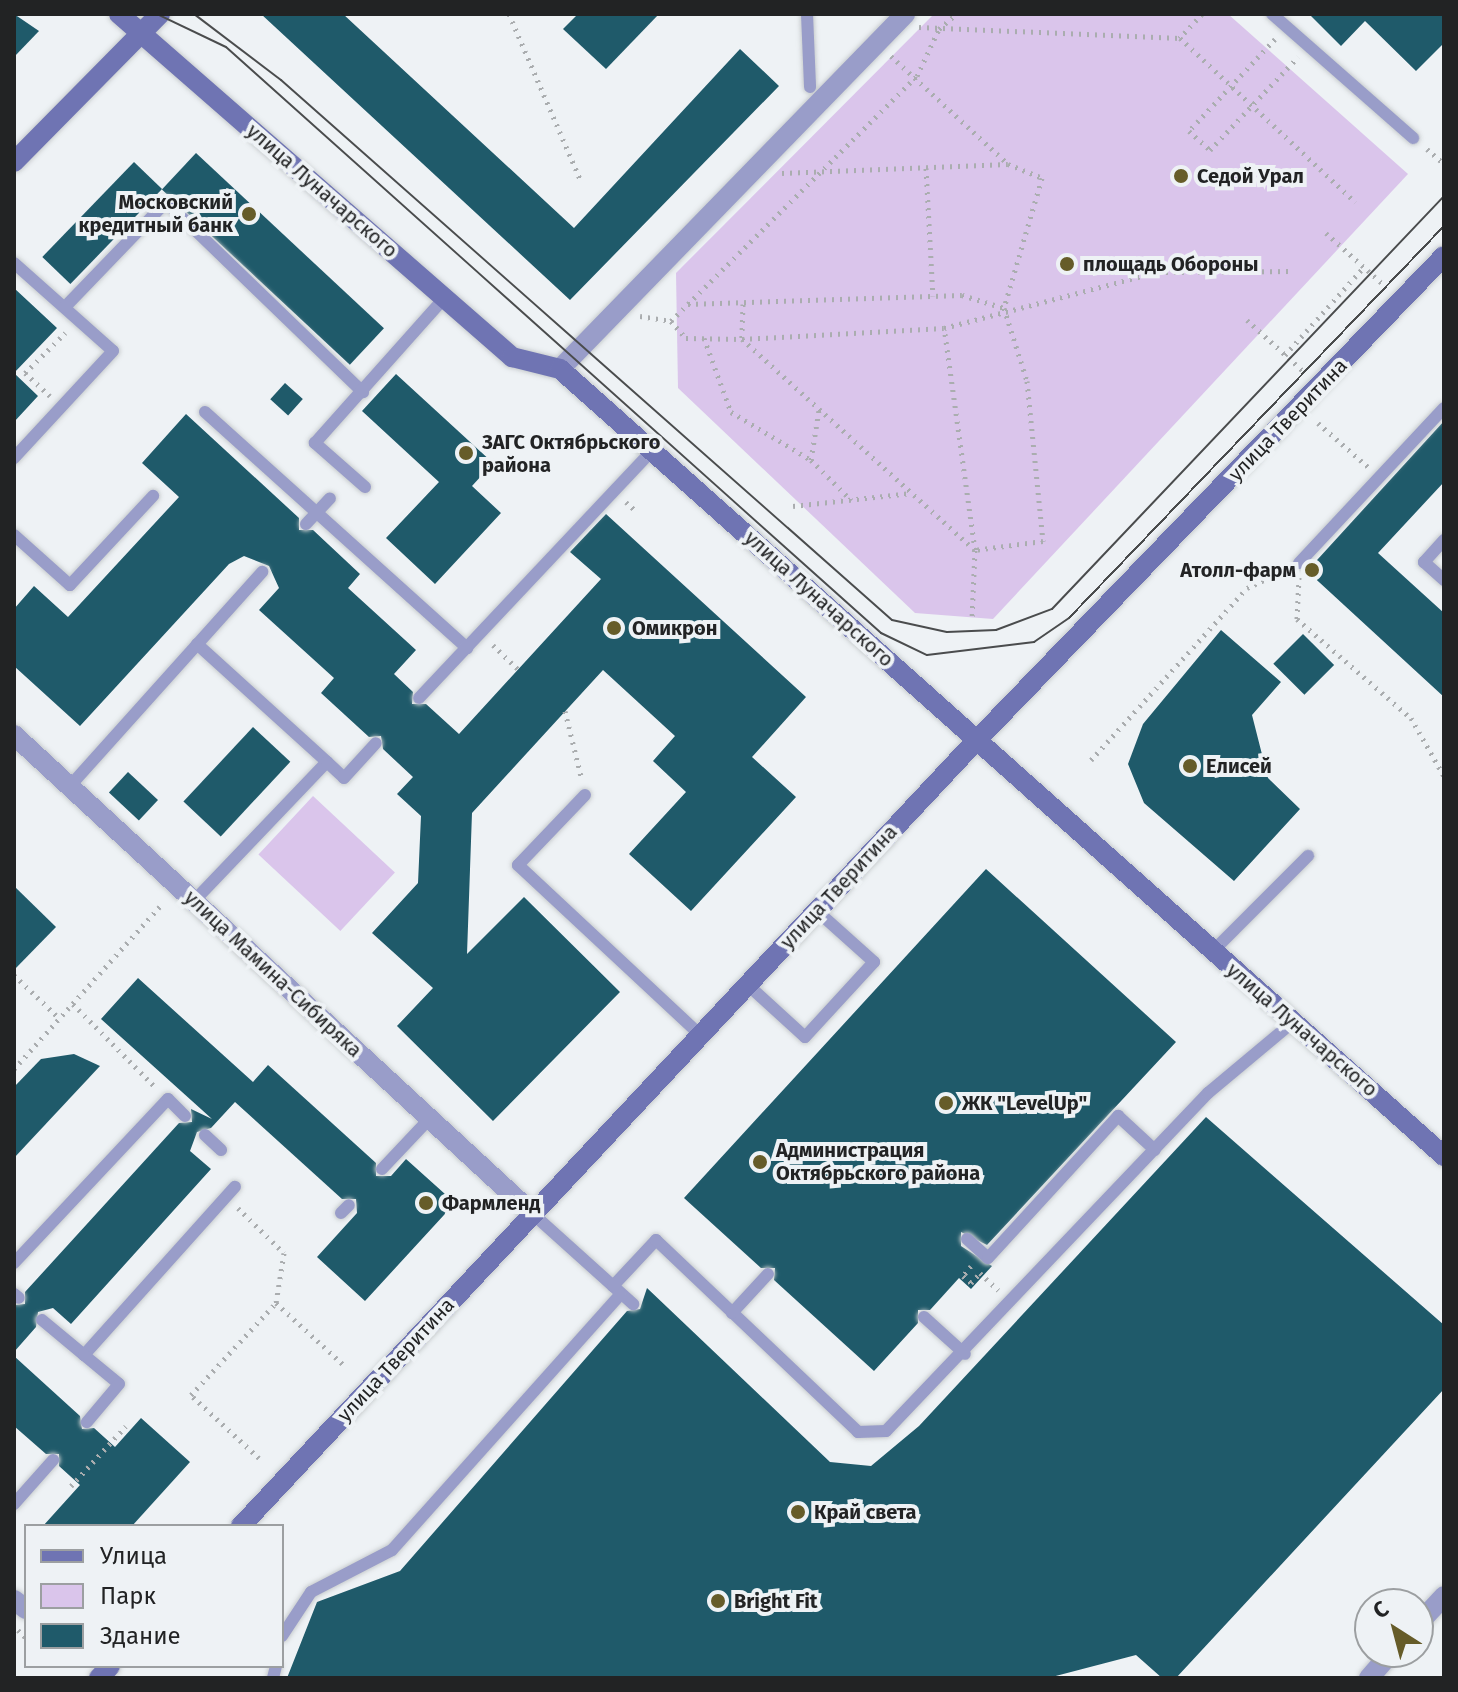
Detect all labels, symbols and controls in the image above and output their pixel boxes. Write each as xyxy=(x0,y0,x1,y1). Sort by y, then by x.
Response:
street label: улица Луначарского xyxy=(242,119,402,263)
place label: Седой Урал xyxy=(1197,164,1304,188)
marker: Седой Урал xyxy=(1172,167,1190,185)
place label: Московский кредитный банк xyxy=(79,190,233,237)
marker: Московский кредитный банк xyxy=(240,205,258,223)
place label: площадь Обороны xyxy=(1083,252,1258,276)
marker: площадь Обороны xyxy=(1058,255,1076,273)
street label: улица Тверитина xyxy=(1224,354,1352,486)
place label: ЗАГС Октябрьского района xyxy=(482,430,660,477)
marker: ЗАГС Октябрьского района xyxy=(457,444,475,462)
street label: улица Луначарского xyxy=(740,526,898,672)
place label: Атолл-фарм xyxy=(1180,558,1296,582)
marker: Атолл-фарм xyxy=(1303,561,1321,579)
place label: Омикрон xyxy=(632,616,717,640)
marker: Омикрон xyxy=(603,617,625,639)
place label: Елисей xyxy=(1206,754,1272,778)
marker: Елисей xyxy=(1181,757,1199,775)
street label: улица Тверитина xyxy=(775,820,903,954)
street label: улица Мамина-Сибиряка xyxy=(179,886,367,1062)
street label: улица Луначарского xyxy=(1222,958,1382,1102)
place label: ЖК "LevelUp" xyxy=(962,1091,1087,1115)
marker: ЖК "LevelUp" xyxy=(937,1094,955,1112)
place label: Администрация Октябрьского района xyxy=(776,1138,980,1185)
marker: Администрация Октябрьского района xyxy=(751,1153,769,1171)
place label: Фармленд xyxy=(442,1191,540,1215)
marker: Фармленд xyxy=(417,1194,435,1212)
street label: улица Тверитина xyxy=(332,1293,460,1427)
place label: Край света xyxy=(814,1500,916,1524)
marker: Край света xyxy=(789,1503,807,1521)
legend xyxy=(24,1524,284,1668)
text: Улица xyxy=(100,1542,167,1570)
text: Парк xyxy=(100,1582,156,1610)
north arrow xyxy=(1354,1588,1434,1668)
place label: Bright Fit xyxy=(734,1589,818,1613)
marker: Bright Fit xyxy=(709,1592,727,1610)
text: С xyxy=(1368,1595,1394,1624)
text: Здание xyxy=(100,1622,181,1650)

